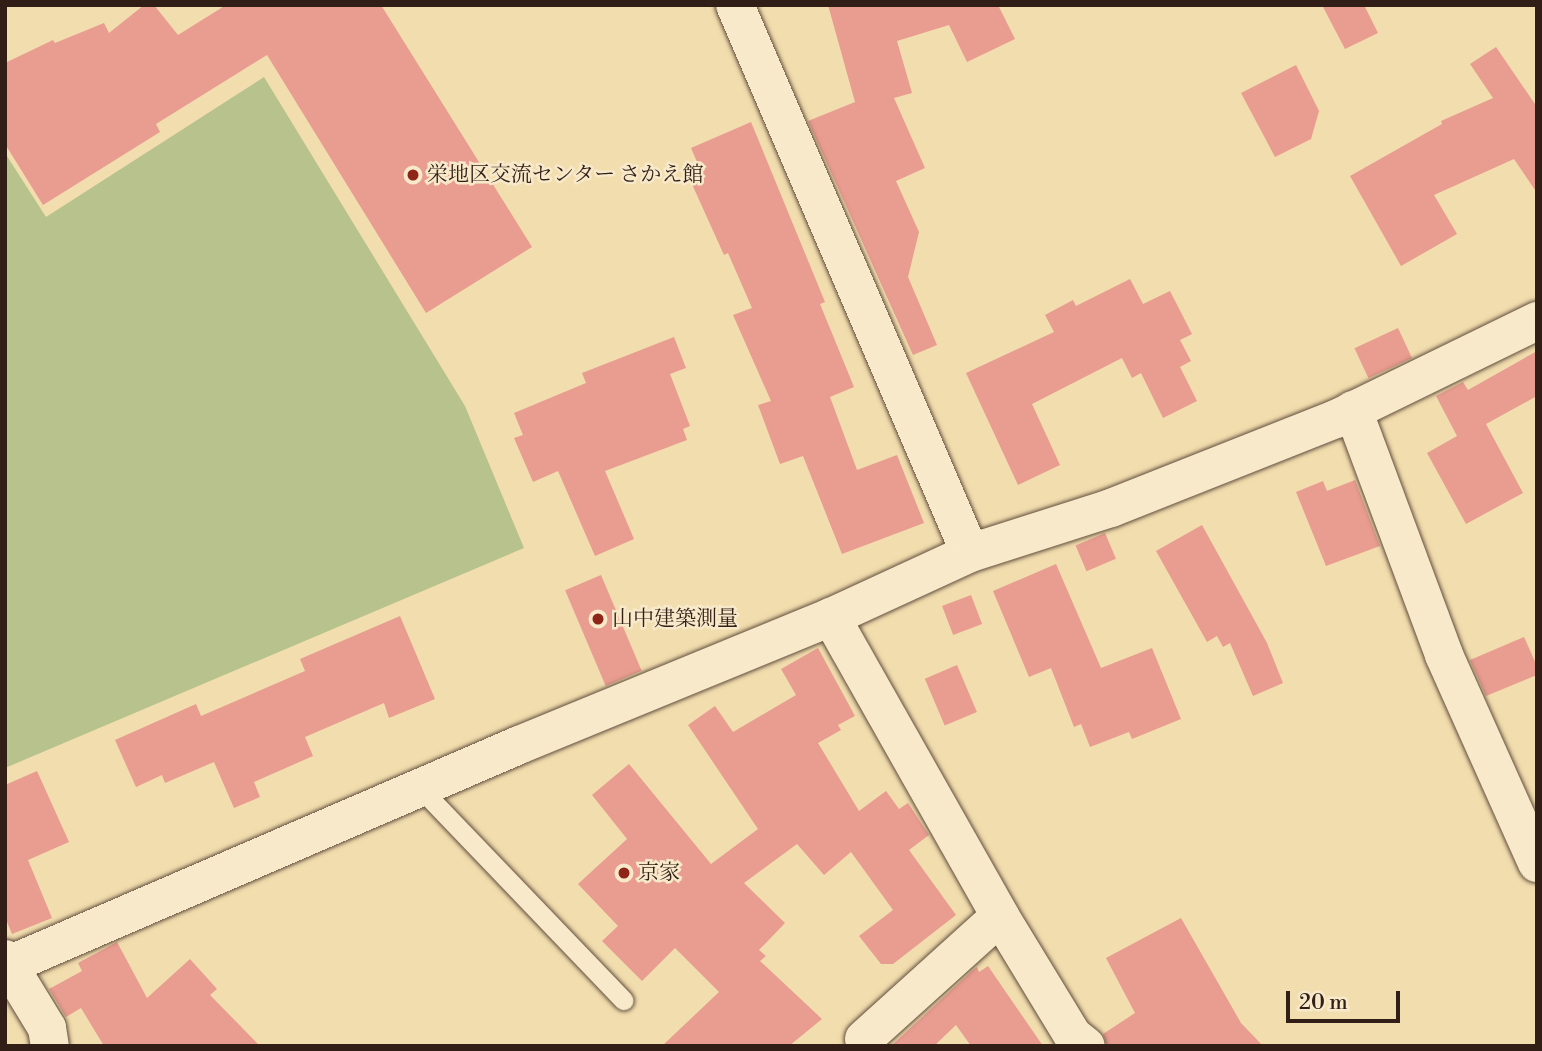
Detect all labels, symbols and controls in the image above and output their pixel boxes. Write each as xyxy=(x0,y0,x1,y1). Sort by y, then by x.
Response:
place label: 栄地区交流センター さかえ館 xyxy=(427,162,704,188)
marker: 栄地区交流センター さかえ館 xyxy=(405,167,421,183)
place label: 山中建築測量 xyxy=(612,606,738,632)
marker: 山中建築測量 xyxy=(590,611,606,627)
place label: 京家 xyxy=(638,860,680,886)
marker: 京家 xyxy=(616,865,632,881)
scale bar xyxy=(1290,978,1404,1022)
text: 20 m xyxy=(1299,990,1348,1016)

